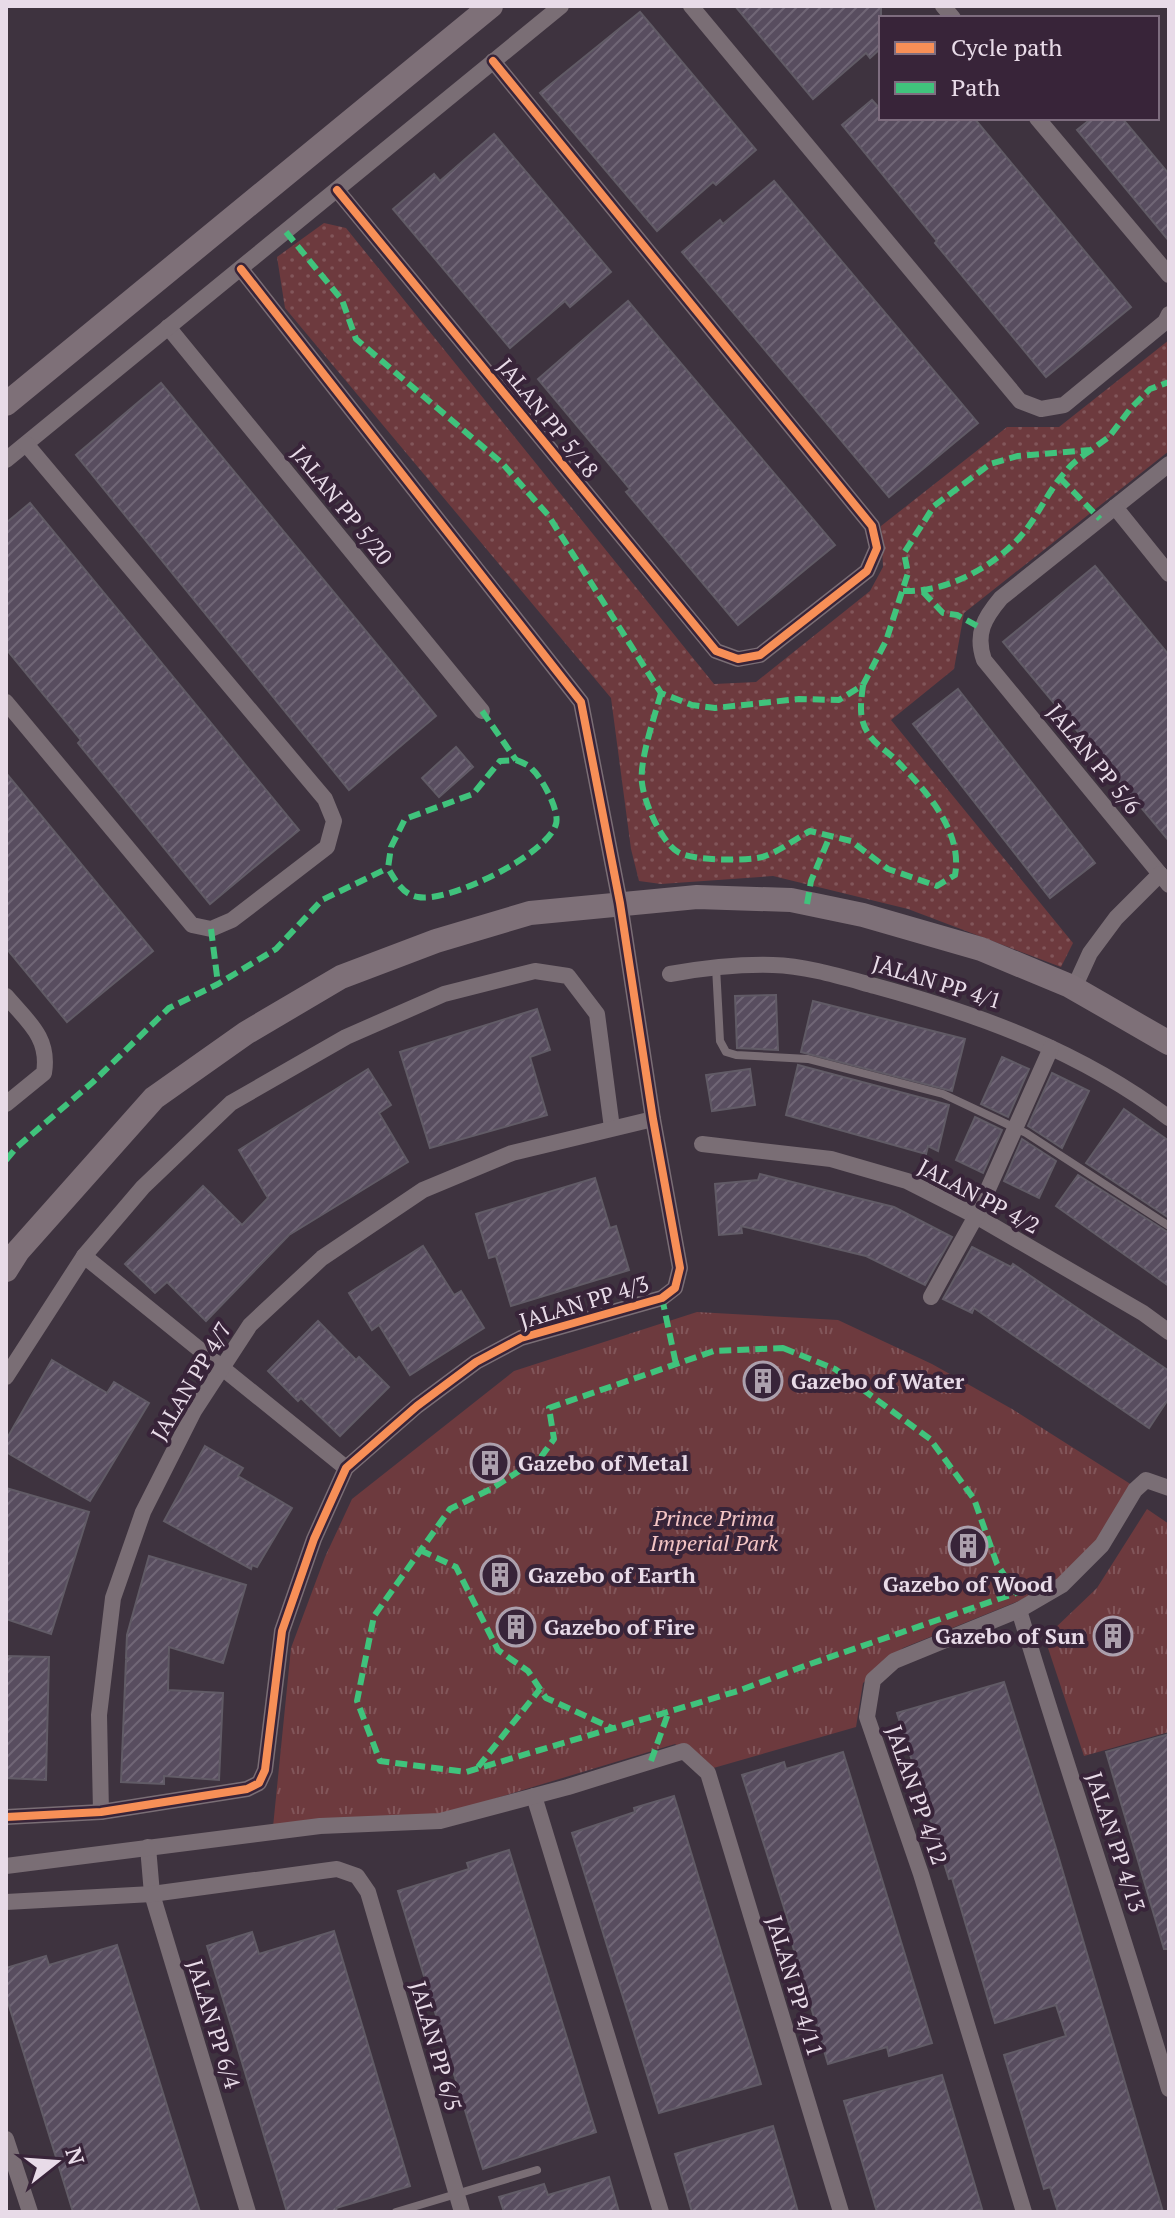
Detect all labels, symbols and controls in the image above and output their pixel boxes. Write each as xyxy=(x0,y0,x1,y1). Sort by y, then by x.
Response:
legend xyxy=(879,16,1159,120)
text: Cycle path xyxy=(951,31,1062,63)
text: Path xyxy=(951,71,1000,103)
street label: JALAN PP 5/18 xyxy=(491,352,605,483)
street label: JALAN PP 5/20 xyxy=(285,439,399,570)
street label: JALAN PP 5/6 xyxy=(1041,698,1148,820)
street label: JALAN PP 4/1 xyxy=(869,948,1005,1015)
street label: JALAN PP 4/2 xyxy=(913,1151,1045,1240)
street label: JALAN PP 4/3 xyxy=(516,1268,652,1335)
street label: JALAN PP 4/7 xyxy=(144,1316,237,1446)
building icon: Gazebo of Water xyxy=(742,1360,784,1402)
place label: Gazebo of Water xyxy=(791,1366,965,1395)
building icon: Gazebo of Metal xyxy=(469,1442,511,1484)
place label: Gazebo of Metal xyxy=(518,1448,688,1477)
park label: Prince Prima Imperial Park xyxy=(649,1503,779,1557)
building icon: Gazebo of Wood xyxy=(947,1525,989,1567)
building icon: Gazebo of Earth xyxy=(479,1554,521,1596)
place label: Gazebo of Earth xyxy=(528,1560,696,1589)
place label: Gazebo of Wood xyxy=(883,1569,1053,1598)
building icon: Gazebo of Fire xyxy=(495,1606,537,1648)
place label: Gazebo of Fire xyxy=(544,1612,695,1641)
building icon: Gazebo of Sun xyxy=(1092,1615,1134,1657)
place label: Gazebo of Sun xyxy=(935,1621,1085,1650)
street label: JALAN PP 4/12 xyxy=(880,1721,955,1868)
street label: JALAN PP 4/13 xyxy=(1080,1768,1153,1915)
street label: JALAN PP 4/11 xyxy=(760,1912,831,2060)
street label: JALAN PP 6/4 xyxy=(181,1956,248,2092)
street label: JALAN PP 6/5 xyxy=(404,1978,469,2114)
north arrow xyxy=(16,2122,96,2202)
text: N xyxy=(59,2144,92,2169)

